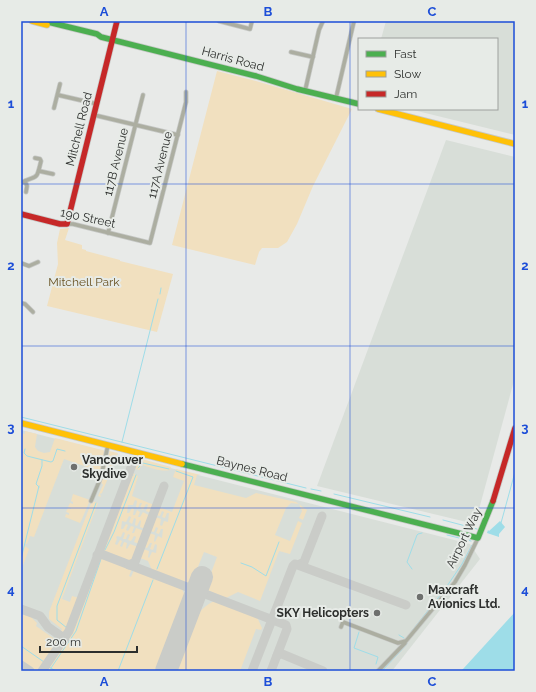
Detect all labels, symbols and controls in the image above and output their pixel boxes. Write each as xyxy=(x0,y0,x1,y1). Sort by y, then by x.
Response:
text: A xyxy=(100,4,109,19)
text: B xyxy=(264,4,273,19)
text: C xyxy=(428,4,437,19)
legend xyxy=(358,38,498,110)
street label: Harris Road xyxy=(200,44,266,74)
text: Fast xyxy=(394,47,417,61)
text: Slow xyxy=(394,67,421,81)
text: Jam xyxy=(394,87,417,101)
street label: Mitchell Road xyxy=(63,91,95,167)
text: 1 xyxy=(8,96,15,111)
text: 1 xyxy=(522,96,529,111)
street label: 117B Avenue xyxy=(101,127,131,197)
street label: 117A Avenue xyxy=(145,130,175,200)
street label: 190 Street xyxy=(59,205,117,231)
text: 2 xyxy=(7,258,15,273)
text: 2 xyxy=(521,258,529,273)
park label: Mitchell Park xyxy=(48,275,120,289)
text: 3 xyxy=(7,420,15,435)
text: 3 xyxy=(521,420,529,435)
place label: Vancouver Skydive xyxy=(82,453,144,481)
street label: Baynes Road xyxy=(215,453,289,485)
marker: Vancouver Skydive xyxy=(69,462,79,472)
street label: Airport Way xyxy=(443,505,485,570)
text: 4 xyxy=(7,582,15,597)
text: 4 xyxy=(521,582,529,597)
place label: Maxcraft Avionics Ltd. xyxy=(428,583,501,611)
marker: Maxcraft Avionics Ltd. xyxy=(415,592,425,602)
place label: SKY Helicopters xyxy=(277,606,369,620)
marker: SKY Helicopters xyxy=(372,608,382,618)
scale bar xyxy=(40,628,137,654)
text: 200 m xyxy=(46,635,81,649)
text: A xyxy=(100,674,109,689)
text: B xyxy=(264,674,273,689)
text: C xyxy=(428,674,437,689)

